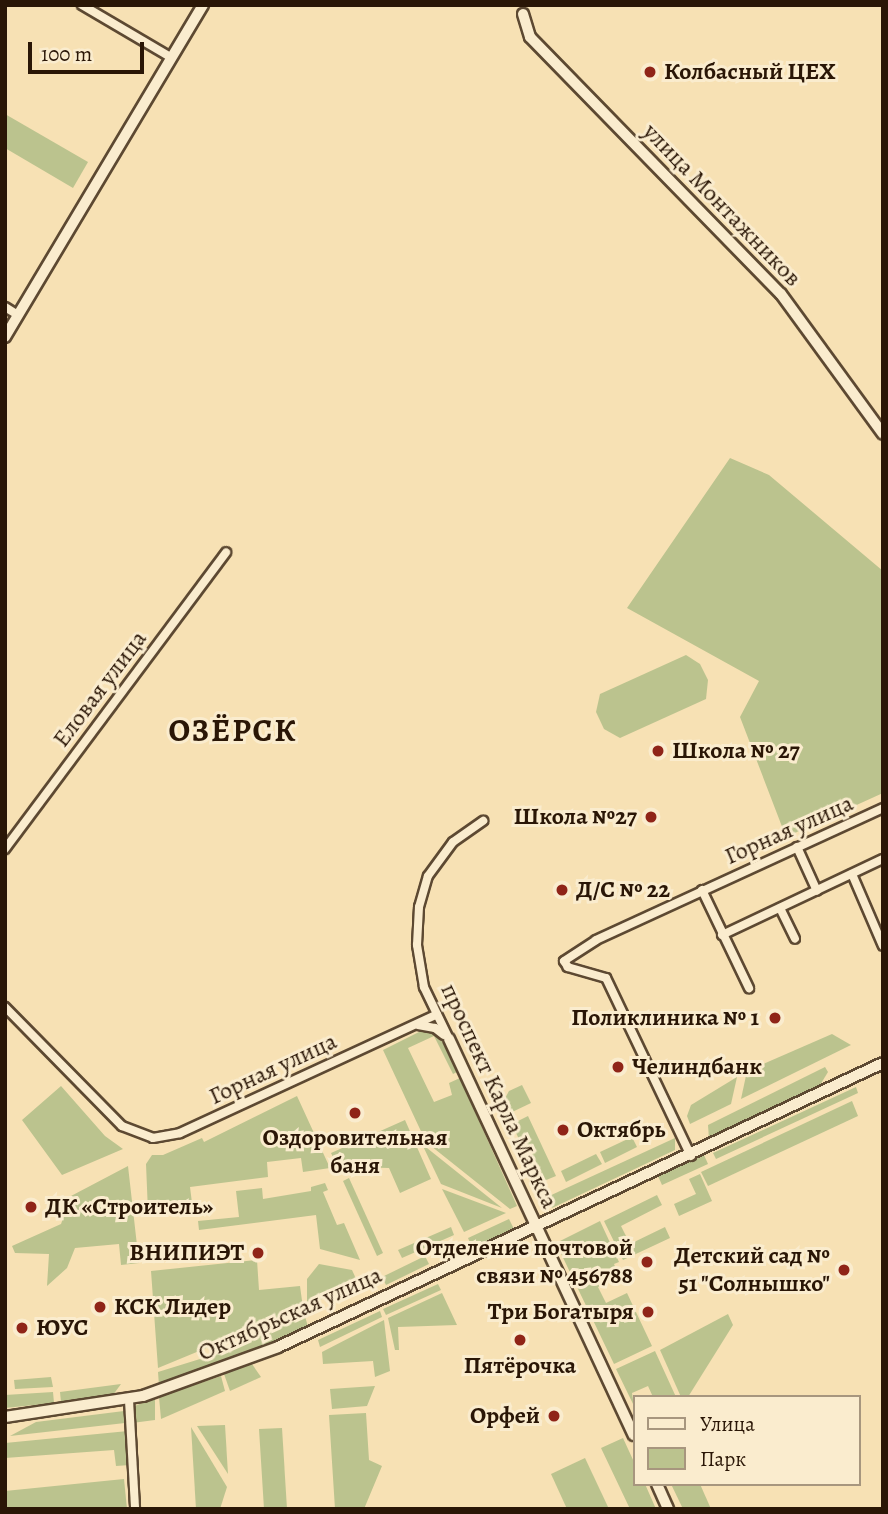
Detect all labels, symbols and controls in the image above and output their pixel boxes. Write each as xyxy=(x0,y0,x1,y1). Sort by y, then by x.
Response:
scale bar xyxy=(32,28,147,72)
text: 100 m xyxy=(41,40,92,68)
place label: Колбасный ЦЕХ xyxy=(664,58,836,86)
marker: Колбасный ЦЕХ xyxy=(642,64,658,80)
street label: улица Монтажников xyxy=(637,118,807,292)
street label: Еловая улица xyxy=(47,625,153,753)
district label: ОЗЁРСК xyxy=(169,711,297,749)
place label: Школа № 27 xyxy=(672,737,800,765)
marker: Школа № 27 xyxy=(650,743,666,759)
street label: Горная улица xyxy=(720,789,858,871)
place label: Школа №27 xyxy=(513,803,637,831)
marker: Школа №27 xyxy=(643,809,659,825)
place label: Д/С № 22 xyxy=(576,876,670,904)
marker: Д/С № 22 xyxy=(554,882,570,898)
street label: проспект Карла Маркса xyxy=(434,979,564,1213)
place label: Поликлиника № 1 xyxy=(571,1004,759,1032)
marker: Поликлиника № 1 xyxy=(765,1008,785,1028)
street label: Горная улица xyxy=(205,1027,341,1111)
place label: Челиндбанк xyxy=(632,1053,762,1081)
marker: Челиндбанк xyxy=(610,1059,626,1075)
marker: Оздоровительная баня xyxy=(347,1105,363,1121)
place label: Октябрь xyxy=(577,1116,665,1144)
marker: Октябрь xyxy=(555,1122,571,1138)
place label: Оздоровительная баня xyxy=(262,1124,448,1180)
place label: ДК «Строитель» xyxy=(45,1193,213,1221)
marker: ДК «Строитель» xyxy=(23,1199,39,1215)
place label: Отделение почтовой связи № 456788 xyxy=(416,1234,633,1290)
place label: ВНИПИЭТ xyxy=(129,1239,244,1267)
place label: Детский сад № 51 "Солнышко" xyxy=(674,1242,830,1298)
marker: ВНИПИЭТ xyxy=(250,1245,266,1261)
marker: Отделение почтовой связи № 456788 xyxy=(639,1254,655,1270)
street label: Октябрьская улица xyxy=(194,1261,386,1367)
marker: Детский сад № 51 "Солнышко" xyxy=(836,1262,852,1278)
place label: КСК Лидер xyxy=(114,1293,231,1321)
place label: Три Богатыря xyxy=(488,1298,634,1326)
marker: КСК Лидер xyxy=(92,1299,108,1315)
marker: Три Богатыря xyxy=(640,1304,656,1320)
place label: ЮУС xyxy=(36,1314,88,1342)
marker: ЮУС xyxy=(14,1320,30,1336)
marker: Пятёрочка xyxy=(512,1332,528,1348)
place label: Пятёрочка xyxy=(464,1352,576,1380)
legend xyxy=(632,1395,860,1486)
place label: Орфей xyxy=(470,1402,540,1430)
marker: Орфей xyxy=(546,1408,562,1424)
text: Улица xyxy=(700,1410,755,1438)
text: Парк xyxy=(700,1445,746,1473)

